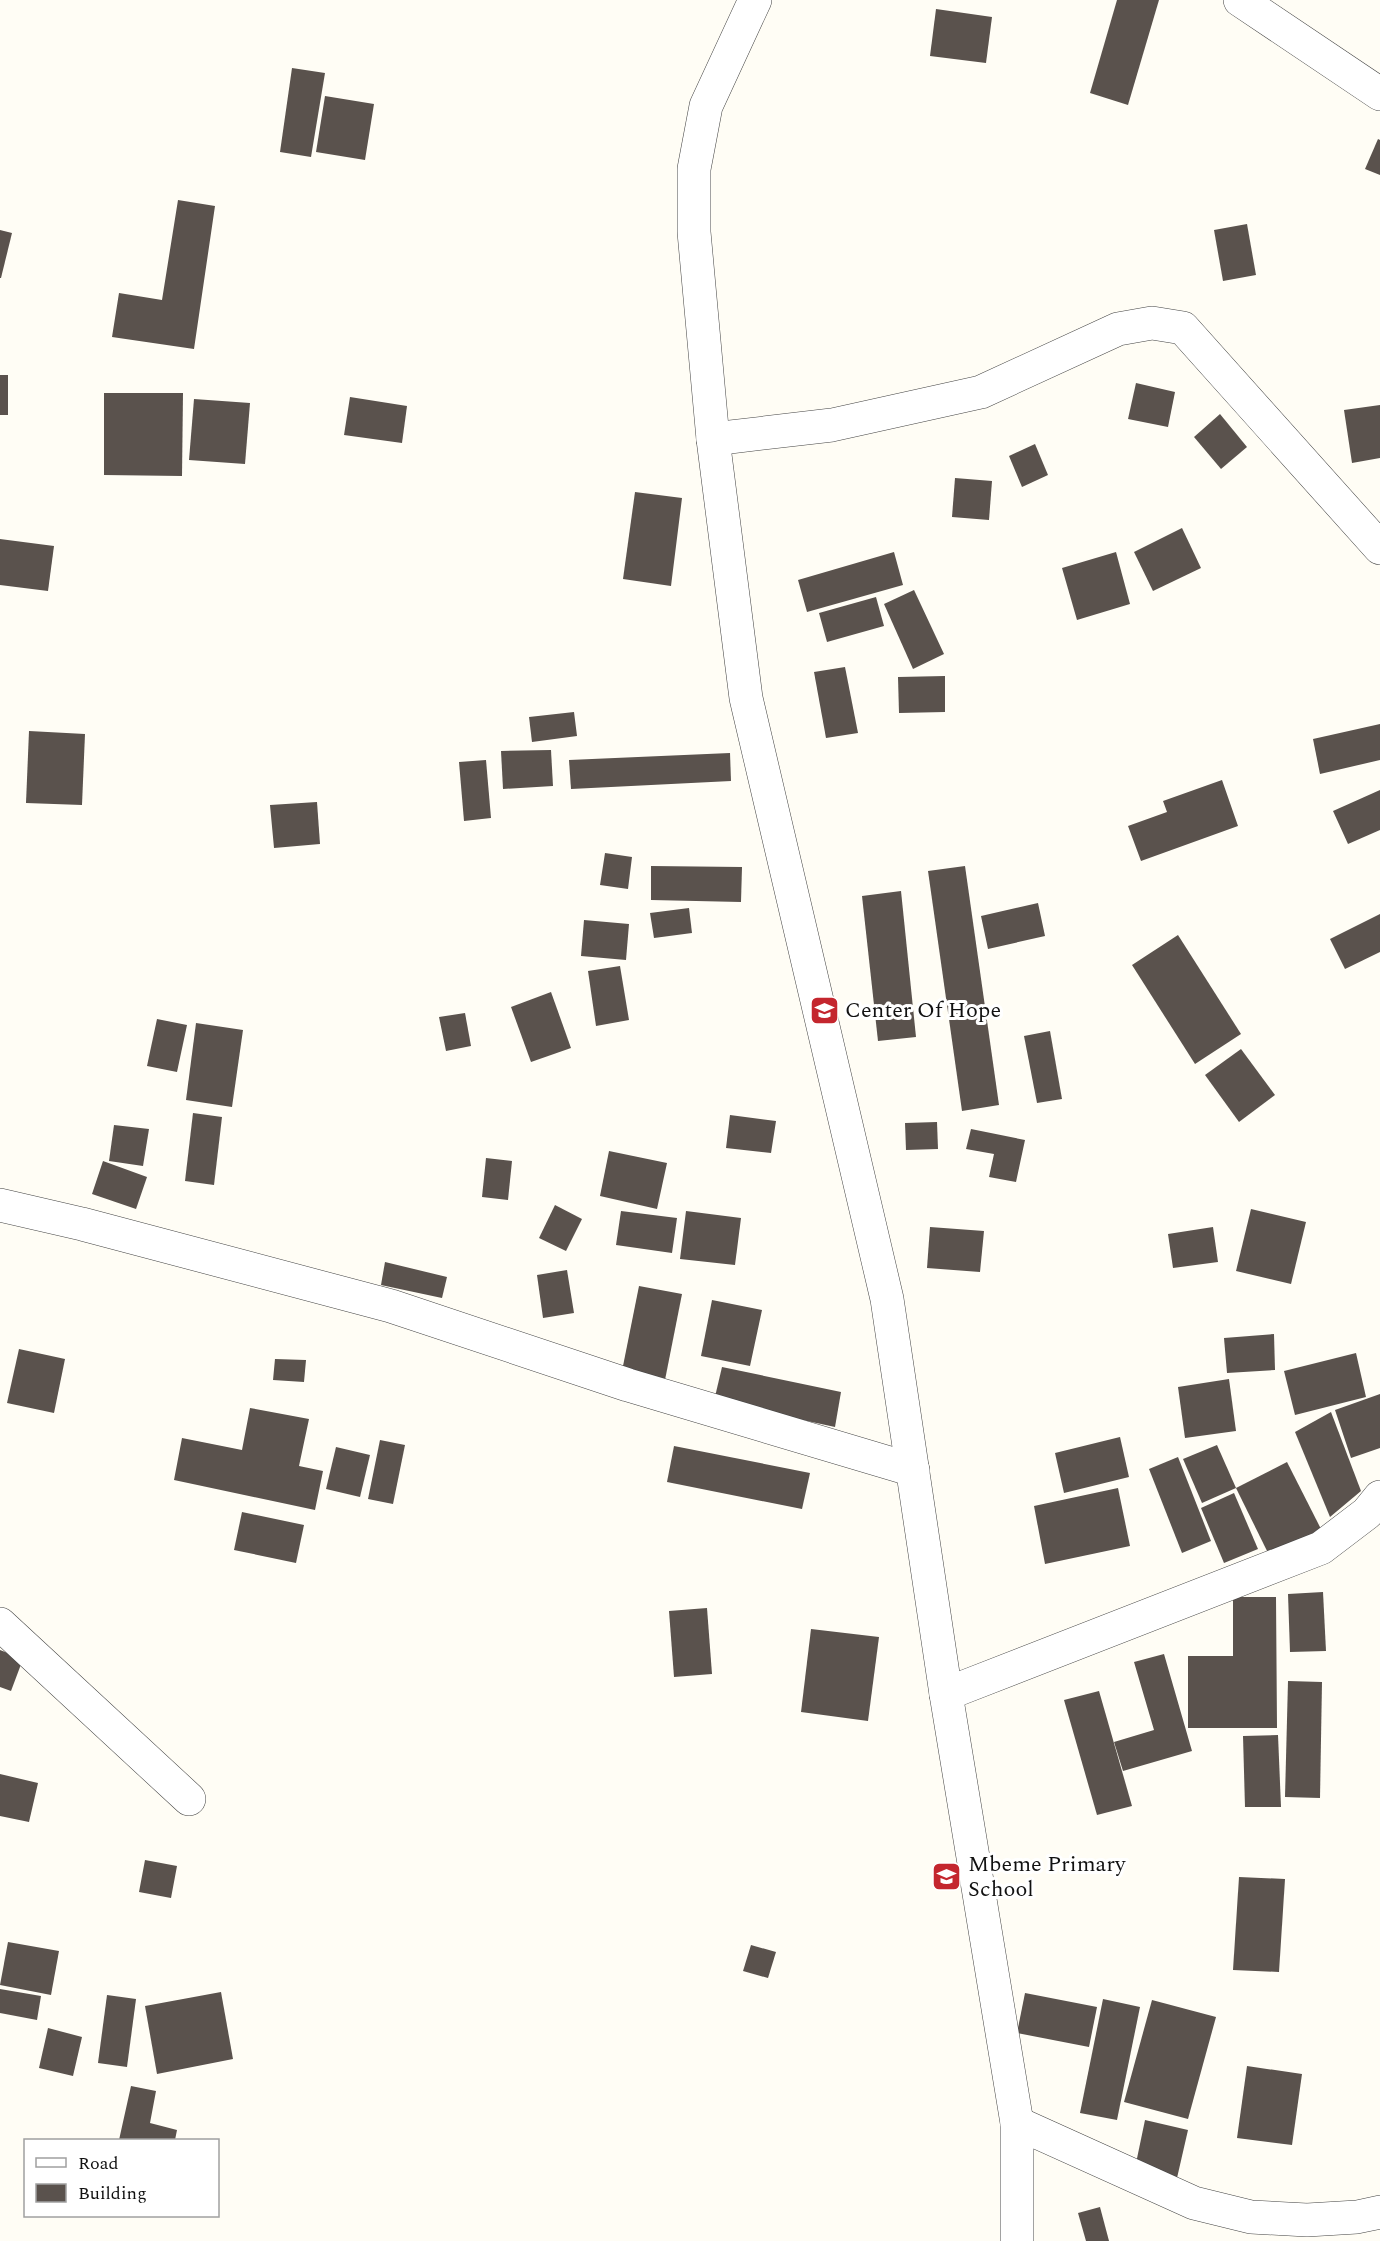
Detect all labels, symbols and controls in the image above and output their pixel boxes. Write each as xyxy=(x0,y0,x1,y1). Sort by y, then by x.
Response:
school or university icon: Center Of Hope xyxy=(808,994,840,1026)
place label: Center Of Hope xyxy=(845,994,1001,1027)
place label: Mbeme Primary School xyxy=(968,1848,1127,1906)
school or university icon: Mbeme Primary School xyxy=(931,1861,963,1893)
legend xyxy=(24,2139,219,2217)
text: Road xyxy=(78,2150,119,2177)
text: Building xyxy=(78,2180,147,2207)

